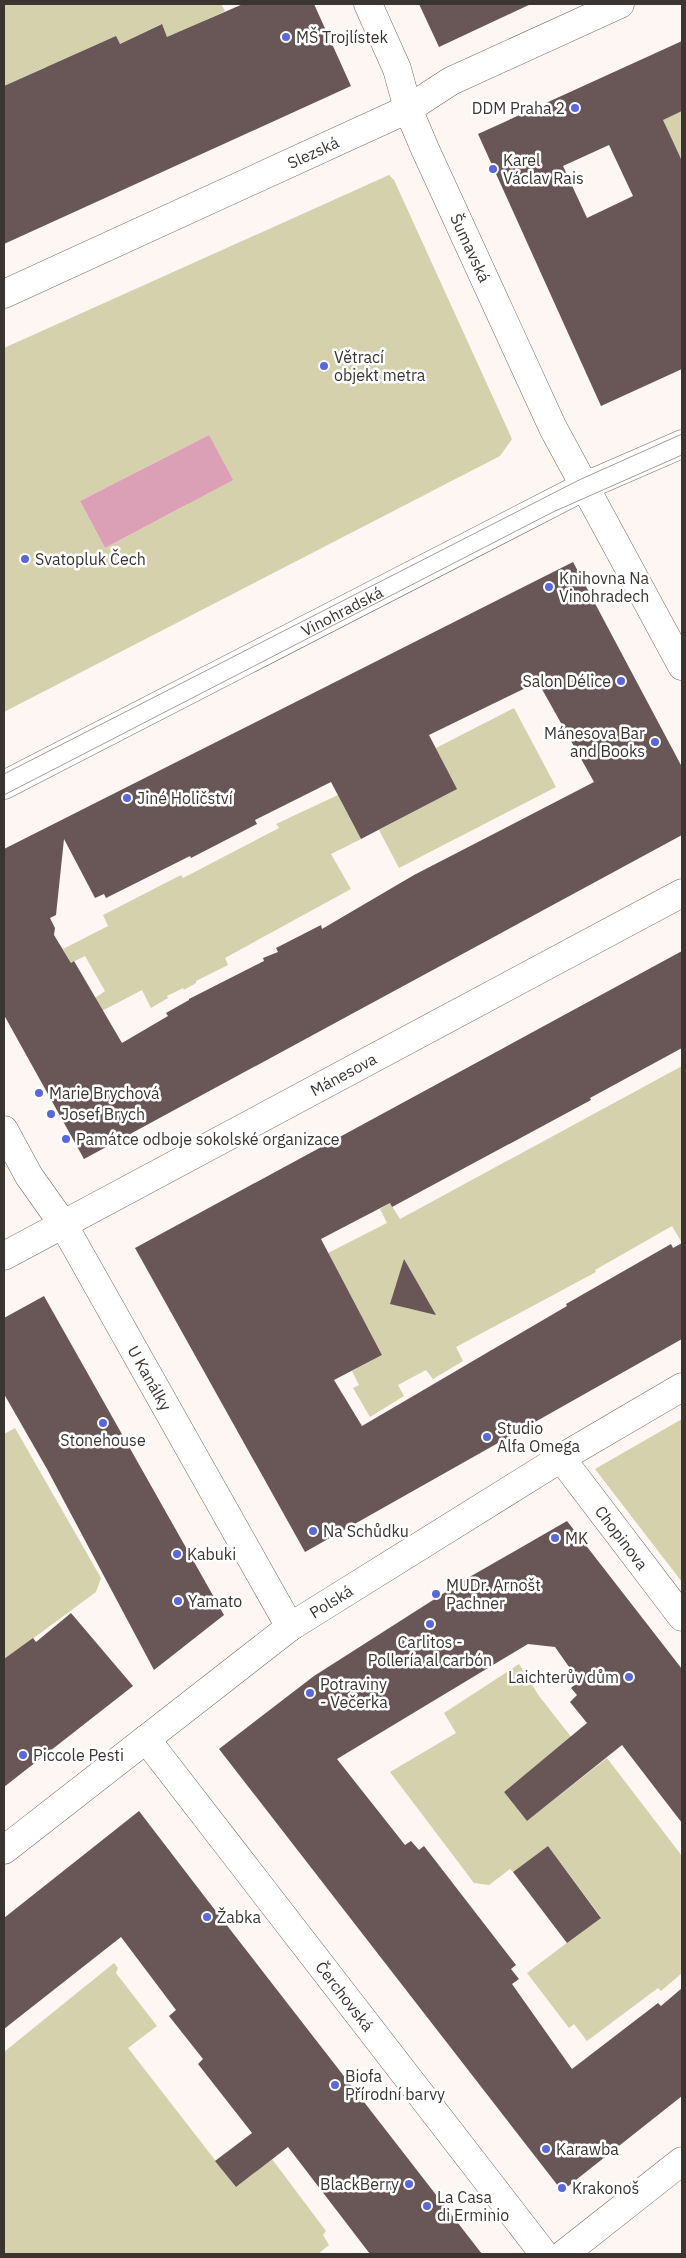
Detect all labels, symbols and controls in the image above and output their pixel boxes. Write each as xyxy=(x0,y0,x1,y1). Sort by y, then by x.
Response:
place label: MŠ Trojlístek xyxy=(296,26,389,47)
marker: MŠ Trojlístek xyxy=(280,31,292,43)
place label: DDM Praha 2 xyxy=(472,98,565,118)
marker: DDM Praha 2 xyxy=(569,102,581,114)
street label: Slezská xyxy=(284,132,342,173)
place label: Karel Václav Rais xyxy=(503,150,584,188)
marker: Karel Václav Rais xyxy=(487,163,499,175)
street label: Šumavská xyxy=(446,210,495,286)
place label: Větrací objekt metra xyxy=(334,347,426,385)
marker: Větrací objekt metra xyxy=(318,360,330,372)
place label: Svatopluk Čech xyxy=(35,548,146,569)
marker: Svatopluk Čech xyxy=(19,553,31,565)
place label: Knihovna Na Vinohradech xyxy=(559,568,650,606)
marker: Knihovna Na Vinohradech xyxy=(543,581,555,593)
street label: Vinohradská xyxy=(298,582,387,640)
place label: Salon Délice xyxy=(522,671,611,691)
marker: Salon Délice xyxy=(615,675,627,687)
place label: Mánesova Bar and Books xyxy=(544,723,645,761)
marker: Mánesova Bar and Books xyxy=(649,736,661,748)
place label: Jiné Holičství xyxy=(137,788,233,808)
marker: Jiné Holičství xyxy=(121,792,133,804)
street label: Mánesova xyxy=(307,1048,380,1100)
place label: Marie Brychová xyxy=(49,1083,160,1103)
marker: Marie Brychová xyxy=(33,1087,45,1099)
place label: Josef Brych xyxy=(61,1104,145,1124)
marker: Josef Brych xyxy=(45,1108,57,1120)
place label: Památce odboje sokolské organizace xyxy=(76,1129,340,1149)
marker: Památce odboje sokolské organizace xyxy=(60,1133,72,1145)
street label: U Kanálky xyxy=(124,1342,176,1414)
marker: Stonehouse xyxy=(97,1417,109,1429)
place label: Studio Alfa Omega xyxy=(497,1418,581,1456)
place label: Stonehouse xyxy=(60,1430,146,1450)
marker: Studio Alfa Omega xyxy=(481,1431,493,1443)
street label: Chopinova xyxy=(591,1501,653,1574)
place label: Na Schůdku xyxy=(323,1521,409,1541)
marker: Na Schůdku xyxy=(307,1525,319,1537)
place label: MK xyxy=(565,1528,588,1548)
marker: MK xyxy=(549,1532,561,1544)
place label: Kabuki xyxy=(187,1544,236,1564)
marker: Kabuki xyxy=(171,1548,183,1560)
place label: MUDr. Arnošt Pachner xyxy=(446,1575,541,1613)
street label: Polská xyxy=(306,1580,357,1622)
marker: MUDr. Arnošt Pachner xyxy=(430,1588,442,1600)
place label: Yamato xyxy=(188,1591,242,1611)
marker: Yamato xyxy=(172,1595,184,1607)
marker: Carlitos - Pollería al carbón xyxy=(424,1618,436,1630)
place label: Carlitos - Pollería al carbón xyxy=(368,1632,492,1670)
place label: Laichterův dům xyxy=(508,1667,619,1687)
marker: Laichterův dům xyxy=(623,1671,635,1683)
place label: Potraviny - Večerka xyxy=(320,1674,388,1712)
marker: Potraviny - Večerka xyxy=(304,1687,316,1699)
place label: Piccole Pesti xyxy=(33,1745,124,1765)
marker: Piccole Pesti xyxy=(17,1749,29,1761)
place label: Žabka xyxy=(217,1907,261,1927)
marker: Žabka xyxy=(201,1911,213,1923)
street label: Čerchovská xyxy=(311,1957,378,2036)
place label: Biofa Přírodní barvy xyxy=(345,2066,445,2104)
marker: Biofa Přírodní barvy xyxy=(329,2079,341,2091)
place label: Karawba xyxy=(556,2139,619,2159)
marker: Karawba xyxy=(540,2143,552,2155)
place label: BlackBerry xyxy=(320,2174,399,2194)
marker: BlackBerry xyxy=(403,2178,415,2190)
place label: Krakonoš xyxy=(572,2178,639,2198)
marker: Krakonoš xyxy=(556,2182,568,2194)
place label: La Casa di Erminio xyxy=(437,2187,509,2225)
marker: La Casa di Erminio xyxy=(421,2200,433,2212)

